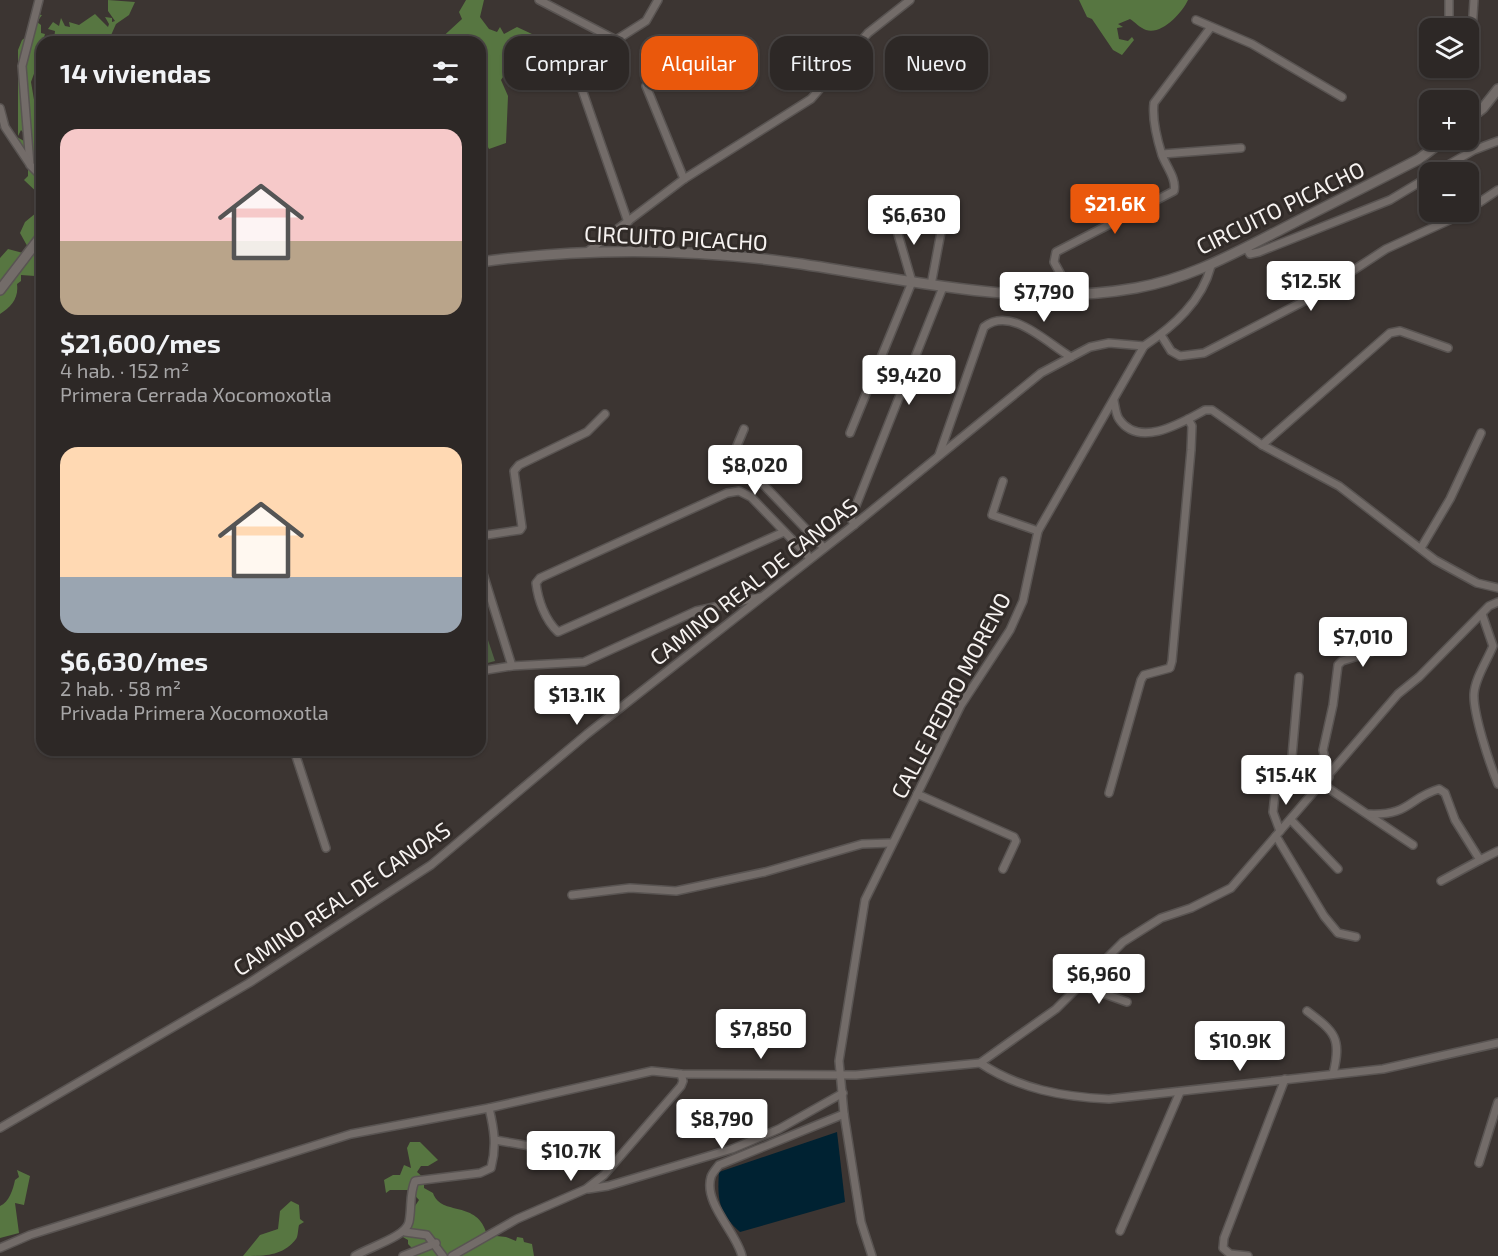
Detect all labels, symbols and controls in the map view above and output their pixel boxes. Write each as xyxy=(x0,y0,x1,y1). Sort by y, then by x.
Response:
map controls xyxy=(1419,18,1479,222)
button: layers xyxy=(1419,18,1479,78)
chip: Comprar xyxy=(504,36,629,90)
chip: Alquilar xyxy=(641,36,758,90)
chip: Filtros xyxy=(770,36,873,90)
chip: Nuevo xyxy=(885,36,988,90)
icon: filters xyxy=(429,56,462,89)
text: 14 viviendas xyxy=(60,57,211,88)
button: + xyxy=(1419,90,1479,150)
street label: CIRCUITO PICACHO xyxy=(1192,155,1368,259)
button: − xyxy=(1419,162,1479,222)
icon: home xyxy=(207,168,315,276)
pin: $21.6K xyxy=(1066,184,1164,235)
text: $21.6K xyxy=(1084,191,1146,215)
pin: $6,630 xyxy=(865,195,963,246)
text: $6,630 xyxy=(882,202,946,226)
street label: CIRCUITO PICACHO xyxy=(584,219,768,255)
pin: $12.5K xyxy=(1262,261,1360,312)
text: $12.5K xyxy=(1281,268,1341,292)
pin: $7,790 xyxy=(995,272,1093,323)
text: $7,790 xyxy=(1014,279,1074,303)
text: $21,600/mes xyxy=(60,327,221,358)
pin: $9,420 xyxy=(860,355,958,406)
text: 4 hab. · 152 m² xyxy=(60,358,189,382)
text: $9,420 xyxy=(876,362,942,386)
text: Primera Cerrada Xocomoxotla xyxy=(60,382,332,406)
pin: $8,020 xyxy=(706,445,804,496)
text: $8,020 xyxy=(722,452,788,476)
icon: home xyxy=(207,486,315,594)
street label: CAMINO REAL DE CANOAS xyxy=(644,492,862,670)
street label: CALLE PEDRO MORENO xyxy=(885,588,1015,802)
pin: $7,010 xyxy=(1314,617,1412,668)
text: $7,010 xyxy=(1333,624,1393,648)
text: $6,630/mes xyxy=(60,645,208,676)
pin: $13.1K xyxy=(528,675,626,726)
text: 2 hab. · 58 m² xyxy=(60,676,181,700)
text: $13.1K xyxy=(549,682,605,706)
text: Privada Primera Xocomoxotla xyxy=(60,700,329,724)
pin: $15.4K xyxy=(1237,755,1335,806)
text: $15.4K xyxy=(1255,762,1317,786)
street label: CAMINO REAL DE CANOAS xyxy=(228,816,454,980)
pin: $6,960 xyxy=(1050,954,1148,1005)
text: $6,960 xyxy=(1067,961,1131,985)
pin: $7,850 xyxy=(712,1009,810,1060)
text: $7,850 xyxy=(730,1016,792,1040)
pin: $10.9K xyxy=(1191,1021,1289,1072)
text: $10.9K xyxy=(1209,1028,1271,1052)
pin: $8,790 xyxy=(673,1099,771,1150)
text: $8,790 xyxy=(690,1106,754,1130)
pin: $10.7K xyxy=(522,1131,620,1182)
text: $10.7K xyxy=(541,1138,601,1162)

